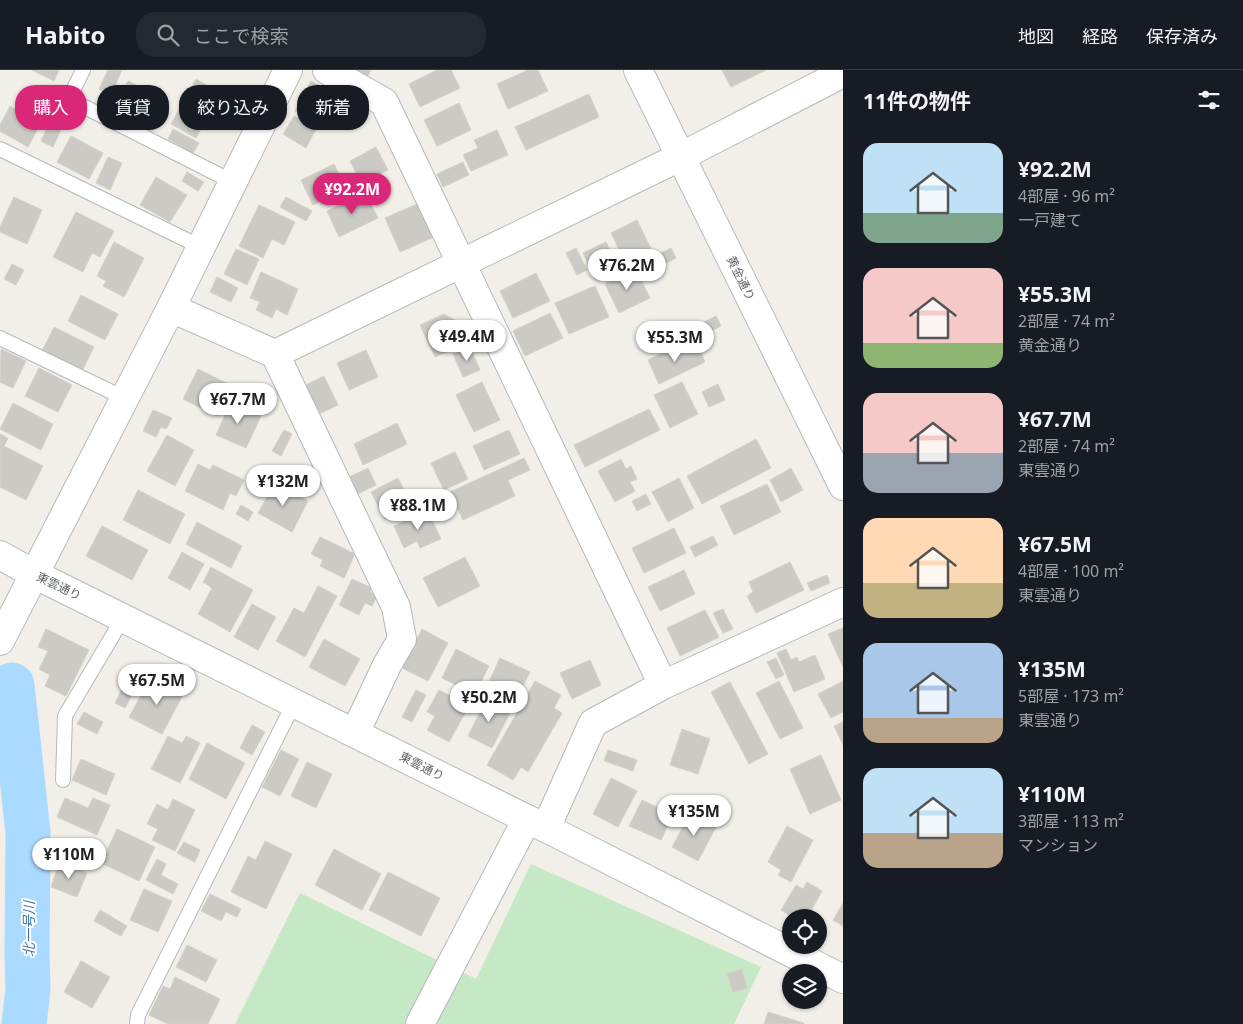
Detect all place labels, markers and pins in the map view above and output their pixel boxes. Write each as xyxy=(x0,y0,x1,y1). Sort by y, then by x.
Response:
pin: ¥92.2M xyxy=(311,172,393,215)
pin: ¥76.2M xyxy=(586,248,668,291)
pin: ¥49.4M xyxy=(426,320,508,362)
pin: ¥55.3M xyxy=(634,320,716,363)
pin: ¥67.7M xyxy=(197,382,279,425)
pin: ¥132M xyxy=(248,464,318,507)
pin: ¥88.1M xyxy=(377,488,459,531)
pin: ¥67.5M xyxy=(116,664,198,706)
pin: ¥50.2M xyxy=(448,680,530,723)
pin: ¥135M xyxy=(659,794,729,837)
pin: ¥110M xyxy=(34,838,104,880)

